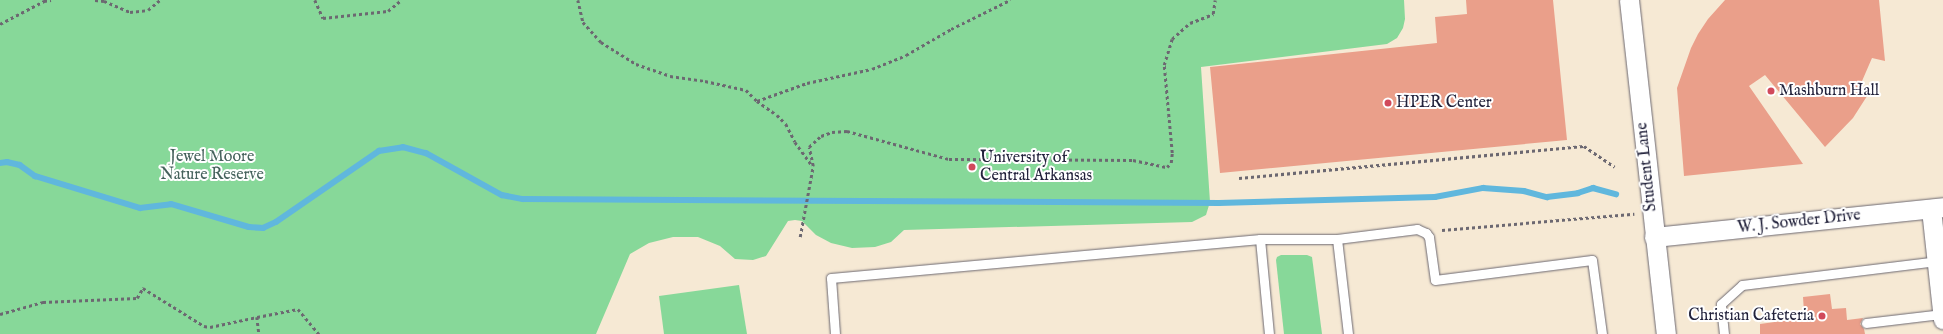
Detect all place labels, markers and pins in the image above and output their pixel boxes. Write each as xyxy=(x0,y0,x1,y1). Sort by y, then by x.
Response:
place label: Mashburn Hall xyxy=(1779,81,1879,101)
marker: Mashburn Hall xyxy=(1766,86,1776,96)
place label: HPER Center xyxy=(1396,93,1492,113)
marker: HPER Center xyxy=(1383,98,1393,108)
place label: University of Central Arkansas xyxy=(980,148,1092,186)
marker: University of Central Arkansas xyxy=(967,162,977,172)
place label: Christian Cafeteria xyxy=(1688,306,1814,326)
marker: Christian Cafeteria xyxy=(1817,311,1827,321)

